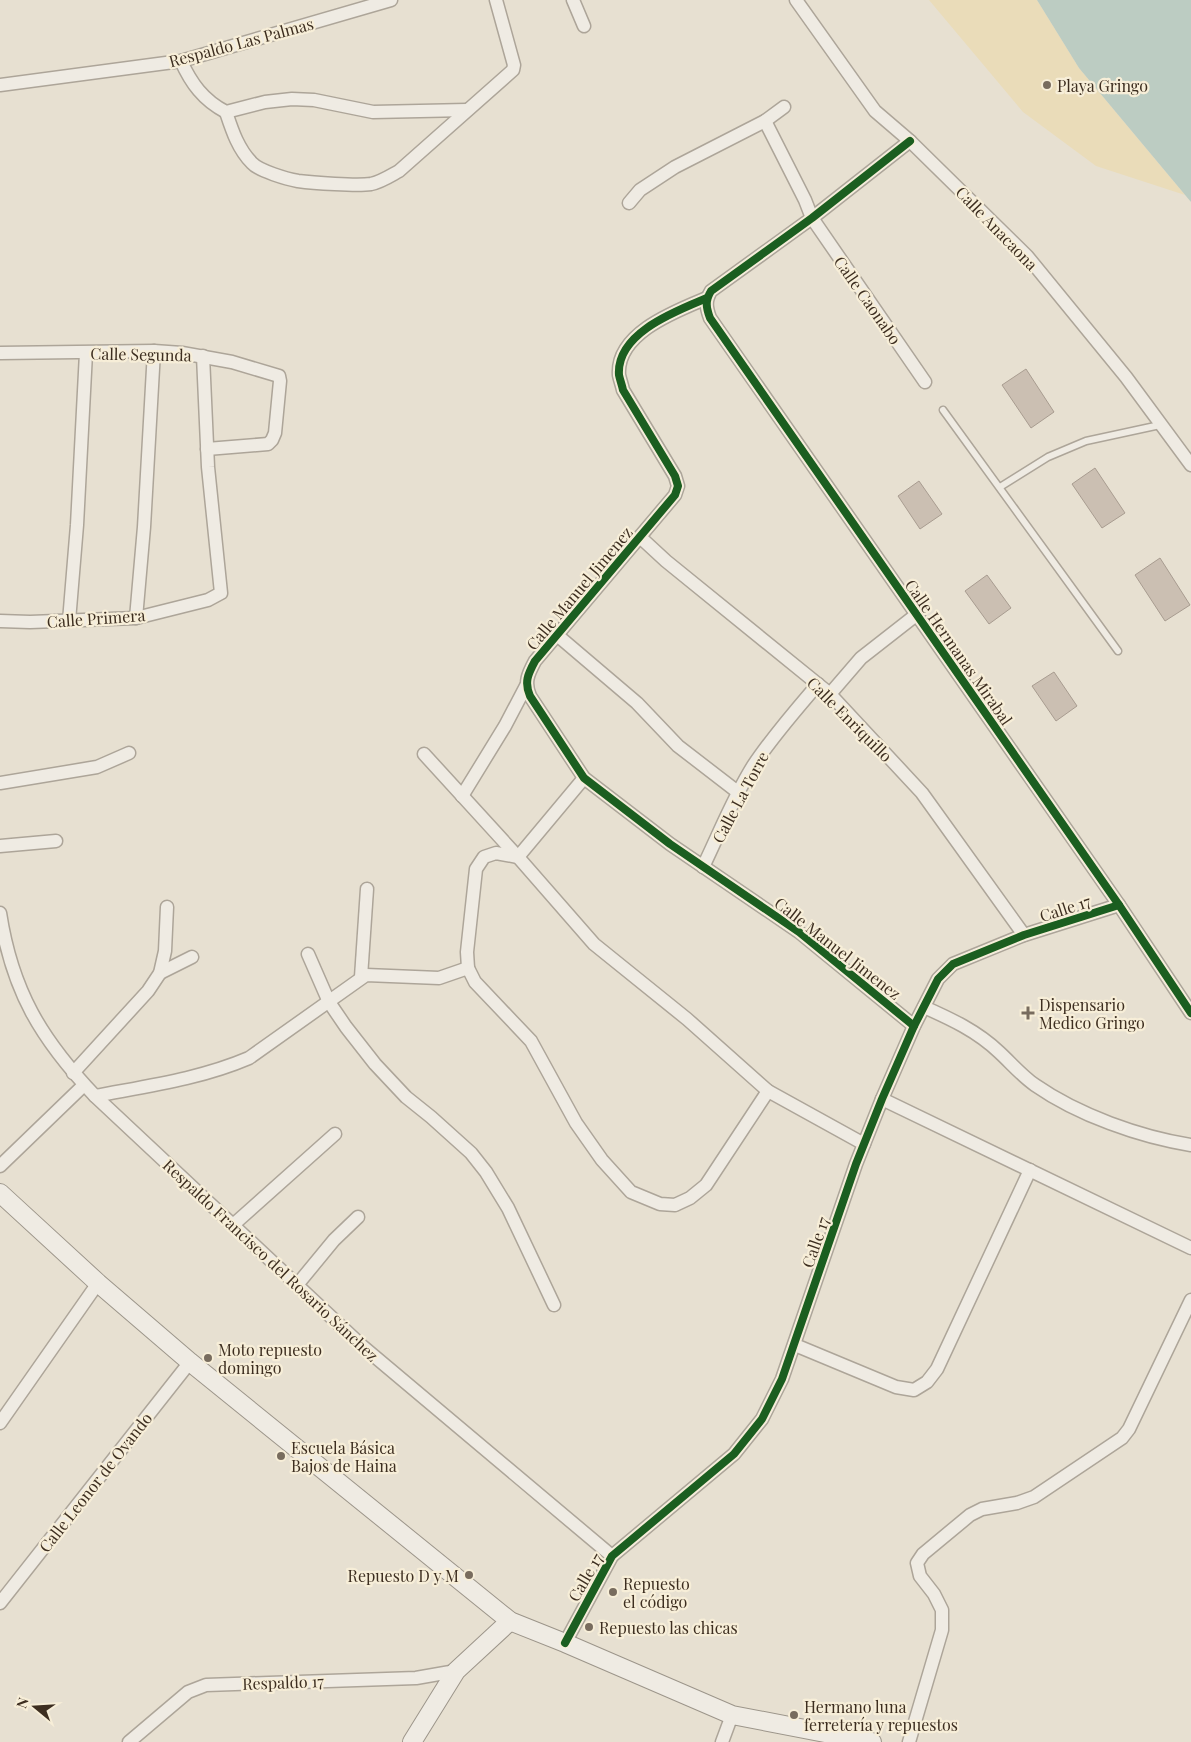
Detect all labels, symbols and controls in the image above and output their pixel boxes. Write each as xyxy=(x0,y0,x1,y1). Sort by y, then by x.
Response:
street label: Respaldo Las Palmas xyxy=(166,13,316,71)
place label: Playa Gringo xyxy=(1057,75,1148,96)
marker: Playa Gringo xyxy=(1041,79,1053,91)
street label: Calle Anacaona xyxy=(952,181,1042,275)
street label: Calle Caonabo xyxy=(830,252,906,348)
street label: Calle Segunda xyxy=(90,343,192,365)
street label: Calle Manuel Jimenez xyxy=(521,522,637,654)
street label: Calle Hermanas Mirabal xyxy=(901,575,1018,729)
street label: Calle Primera xyxy=(46,604,146,632)
street label: Calle Enriquillo xyxy=(803,672,897,766)
street label: Calle La Torre xyxy=(707,748,773,846)
street label: Calle 17 xyxy=(1037,890,1094,926)
street label: Calle Manuel Jimenez xyxy=(771,892,906,1004)
place label: Dispensario Medico Gringo xyxy=(1039,994,1145,1033)
marker: Dispensario Medico Gringo xyxy=(1021,1006,1035,1020)
street label: Respaldo Francisco del Rosario Sánchez xyxy=(159,1154,383,1366)
street label: Calle 17 xyxy=(797,1213,834,1270)
place label: Moto repuesto domingo xyxy=(218,1339,322,1378)
marker: Moto repuesto domingo xyxy=(202,1352,214,1364)
street label: Calle Leonor de Ovando xyxy=(34,1408,156,1556)
place label: Escuela Básica Bajos de Haina xyxy=(291,1437,397,1476)
marker: Escuela Básica Bajos de Haina xyxy=(275,1450,287,1462)
street label: Calle 17 xyxy=(563,1549,607,1605)
place label: Repuesto D y M xyxy=(348,1565,459,1586)
marker: Repuesto D y M xyxy=(463,1569,475,1581)
place label: Repuesto el código xyxy=(623,1573,690,1612)
marker: Repuesto el código xyxy=(607,1586,619,1598)
place label: Repuesto las chicas xyxy=(599,1617,738,1638)
marker: Repuesto las chicas xyxy=(583,1621,595,1633)
street label: Respaldo 17 xyxy=(242,1670,325,1694)
north arrow xyxy=(10,1682,60,1732)
text: N xyxy=(12,1695,33,1711)
place label: Hermano luna ferretería y repuestos xyxy=(804,1696,958,1735)
marker: Hermano luna ferretería y repuestos xyxy=(788,1709,800,1721)

